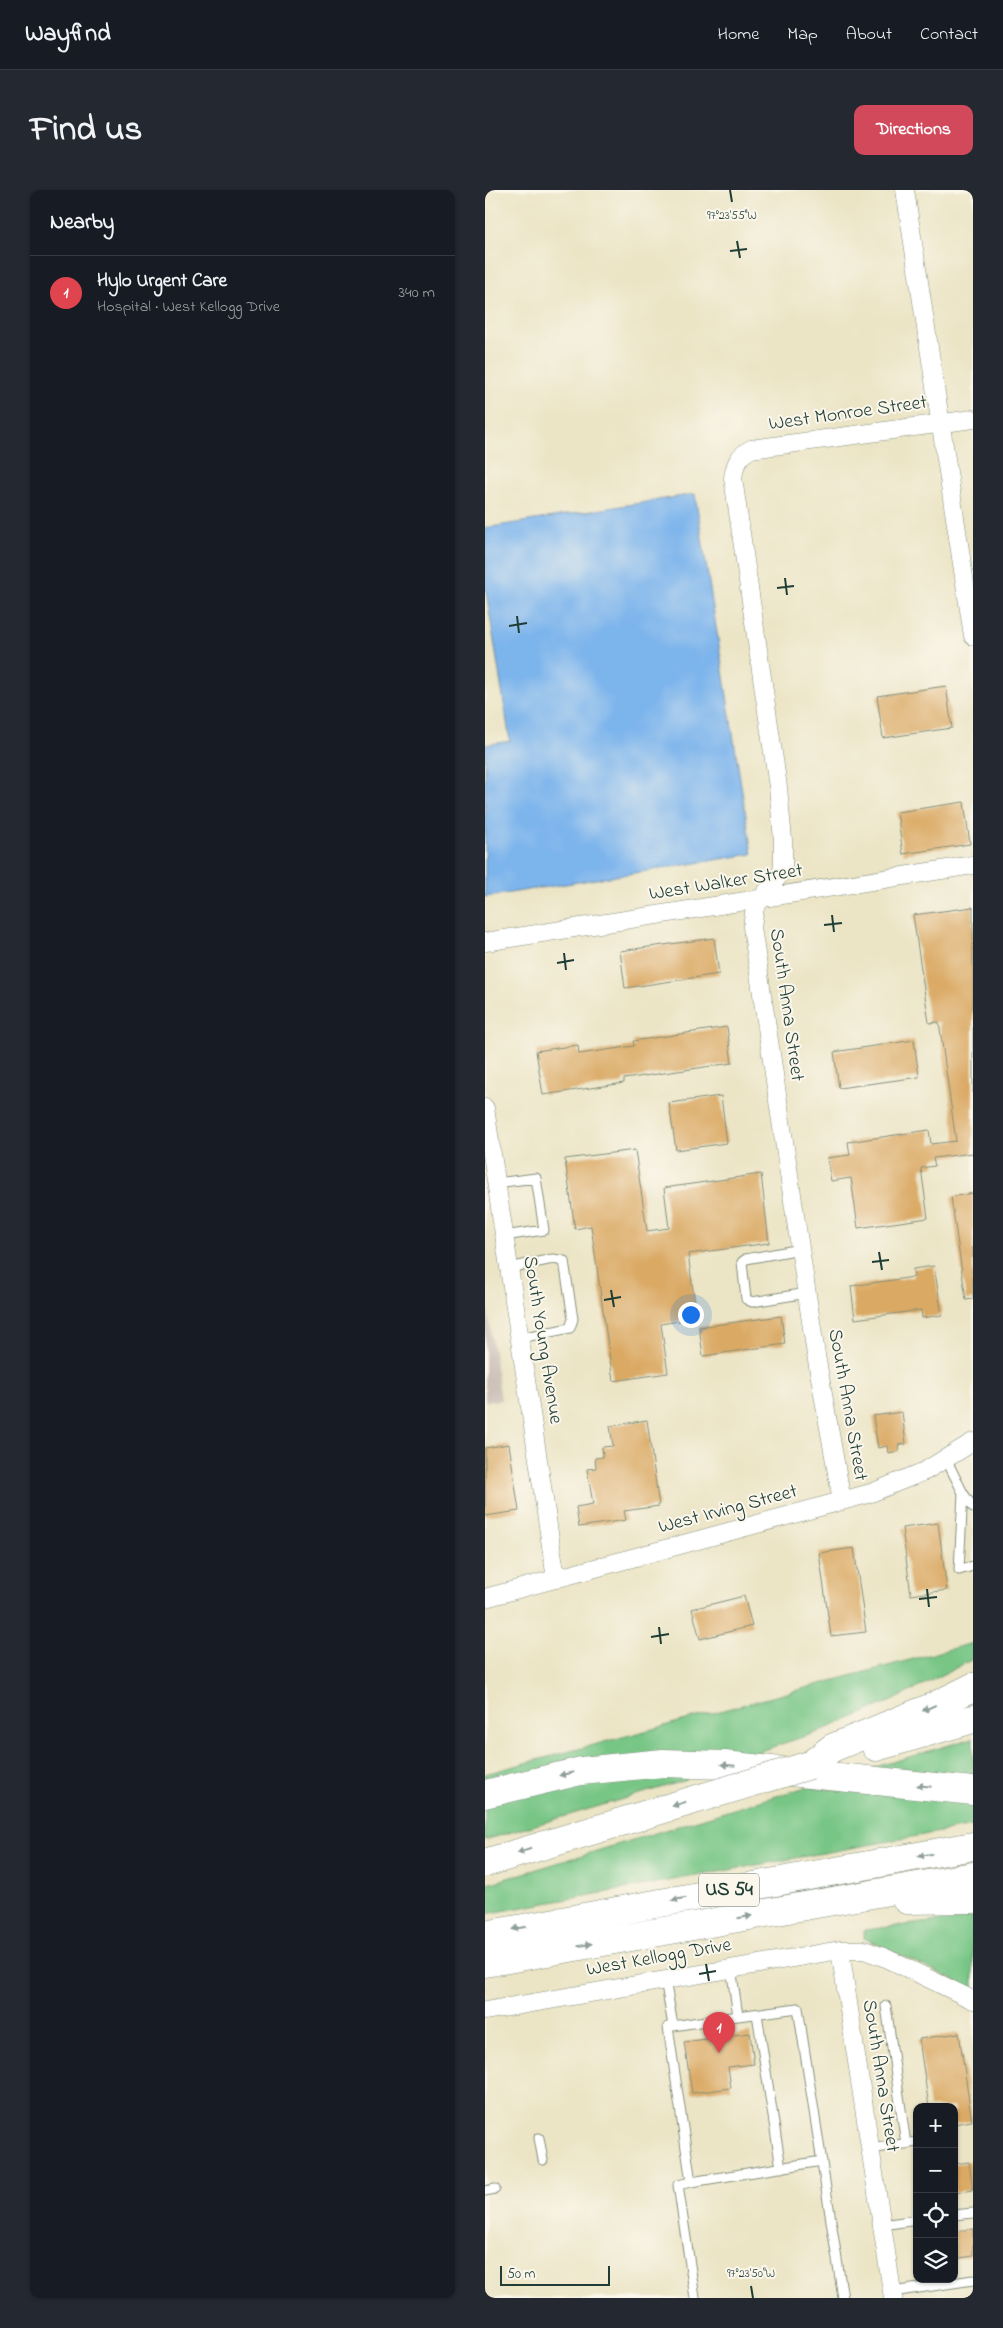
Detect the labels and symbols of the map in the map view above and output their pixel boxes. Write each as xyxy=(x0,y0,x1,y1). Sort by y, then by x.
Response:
text: 97°23'55"W xyxy=(707,207,757,225)
street label: West Monroe Street xyxy=(767,388,929,439)
street label: West Walker Street xyxy=(647,856,805,909)
street label: South Anna Street xyxy=(761,927,811,1084)
street label: South Young Avenue xyxy=(513,1254,570,1426)
your location xyxy=(678,1302,704,1328)
street label: South Anna Street xyxy=(819,1327,875,1484)
street label: West Irving Street xyxy=(655,1477,801,1543)
one-way arrow xyxy=(922,1705,936,1713)
one-way arrow xyxy=(720,1761,736,1769)
one-way arrow xyxy=(559,1770,574,1778)
one-way arrow xyxy=(916,1782,932,1790)
one-way arrow xyxy=(672,1801,687,1809)
one-way arrow xyxy=(516,1848,531,1856)
one-way arrow xyxy=(917,1851,933,1859)
road number: US 54 xyxy=(699,1874,759,1906)
one-way arrow xyxy=(671,1895,687,1903)
one-way arrow xyxy=(737,1912,753,1920)
one-way arrow xyxy=(511,1925,527,1933)
street label: West Kellogg Drive xyxy=(584,1931,734,1986)
one-way arrow xyxy=(577,1941,593,1949)
street label: South Anna Street xyxy=(854,1998,906,2155)
pin: 1 xyxy=(703,2012,735,2053)
scale bar xyxy=(500,2263,610,2286)
text: 97°23'50"W xyxy=(727,2265,775,2283)

